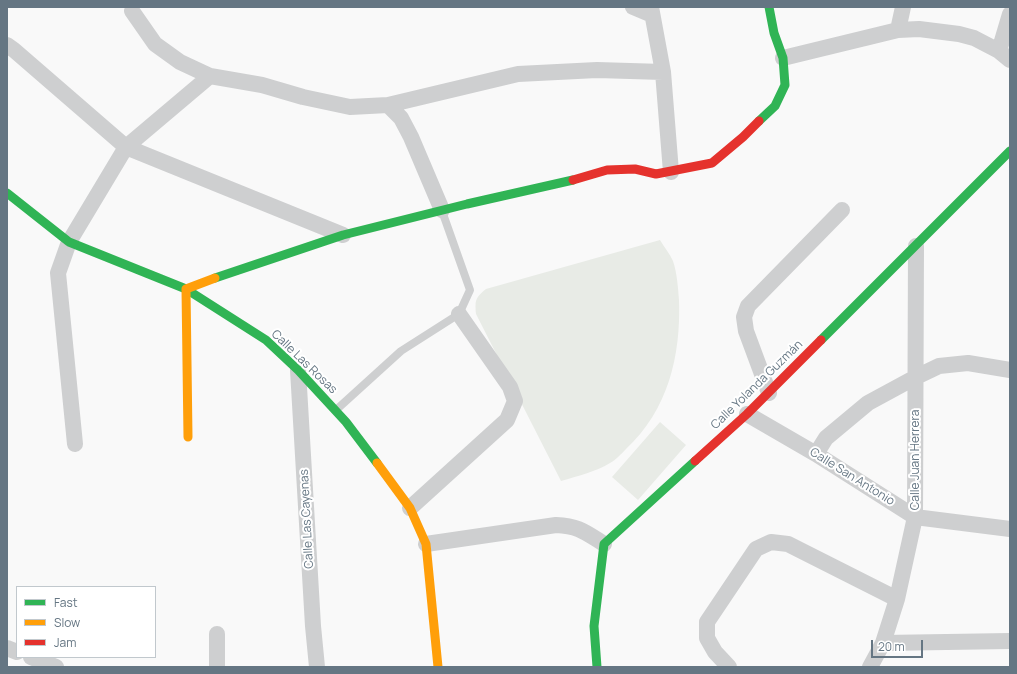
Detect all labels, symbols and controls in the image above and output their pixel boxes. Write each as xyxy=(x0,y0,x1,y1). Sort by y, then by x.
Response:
street label: Calle Las Rosas xyxy=(268,327,340,397)
street label: Calle Yolanda Guzmán xyxy=(708,338,806,432)
street label: Calle Juan Herrera xyxy=(909,410,923,510)
street label: Calle San Antonio xyxy=(807,445,897,509)
street label: Calle Las Cayenas xyxy=(297,469,317,569)
legend xyxy=(16,586,156,658)
text: Fast xyxy=(54,594,78,611)
text: Slow xyxy=(54,614,80,631)
scale bar xyxy=(873,632,925,658)
text: Jam xyxy=(54,634,76,651)
text: 20 m xyxy=(878,638,905,655)

